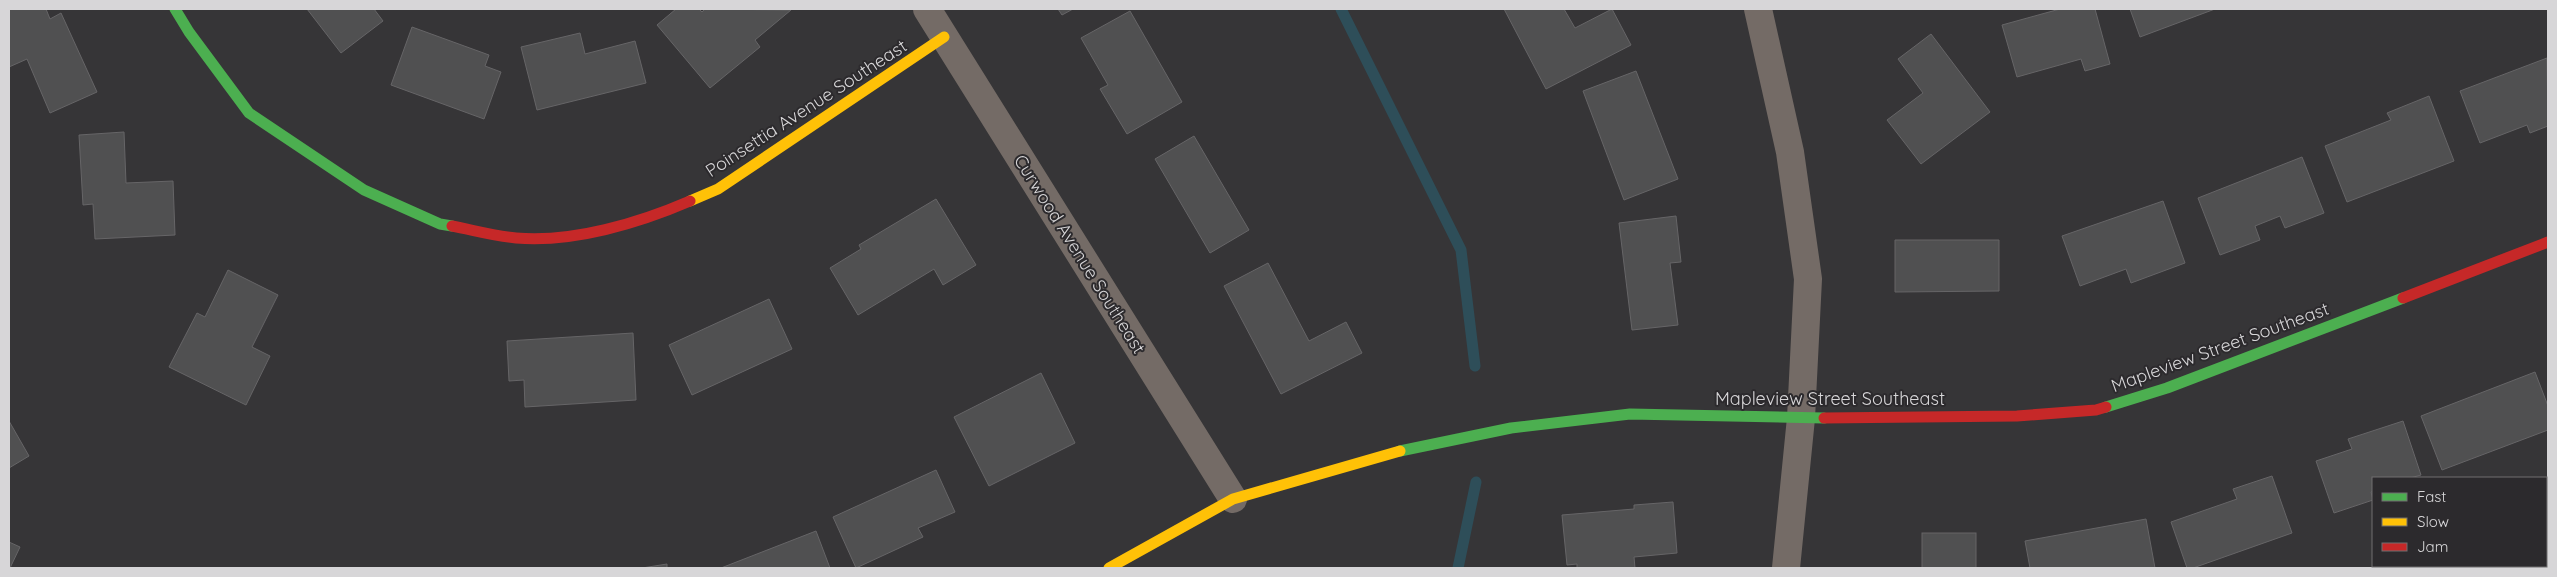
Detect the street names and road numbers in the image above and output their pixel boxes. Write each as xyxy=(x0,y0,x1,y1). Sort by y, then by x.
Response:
street label: Poinsettia Avenue Southeast xyxy=(701,34,911,182)
street label: Curwood Avenue Southeast xyxy=(1009,150,1151,358)
street label: Mapleview Street Southeast xyxy=(2108,297,2332,397)
street label: Mapleview Street Southeast xyxy=(1715,387,1945,410)

